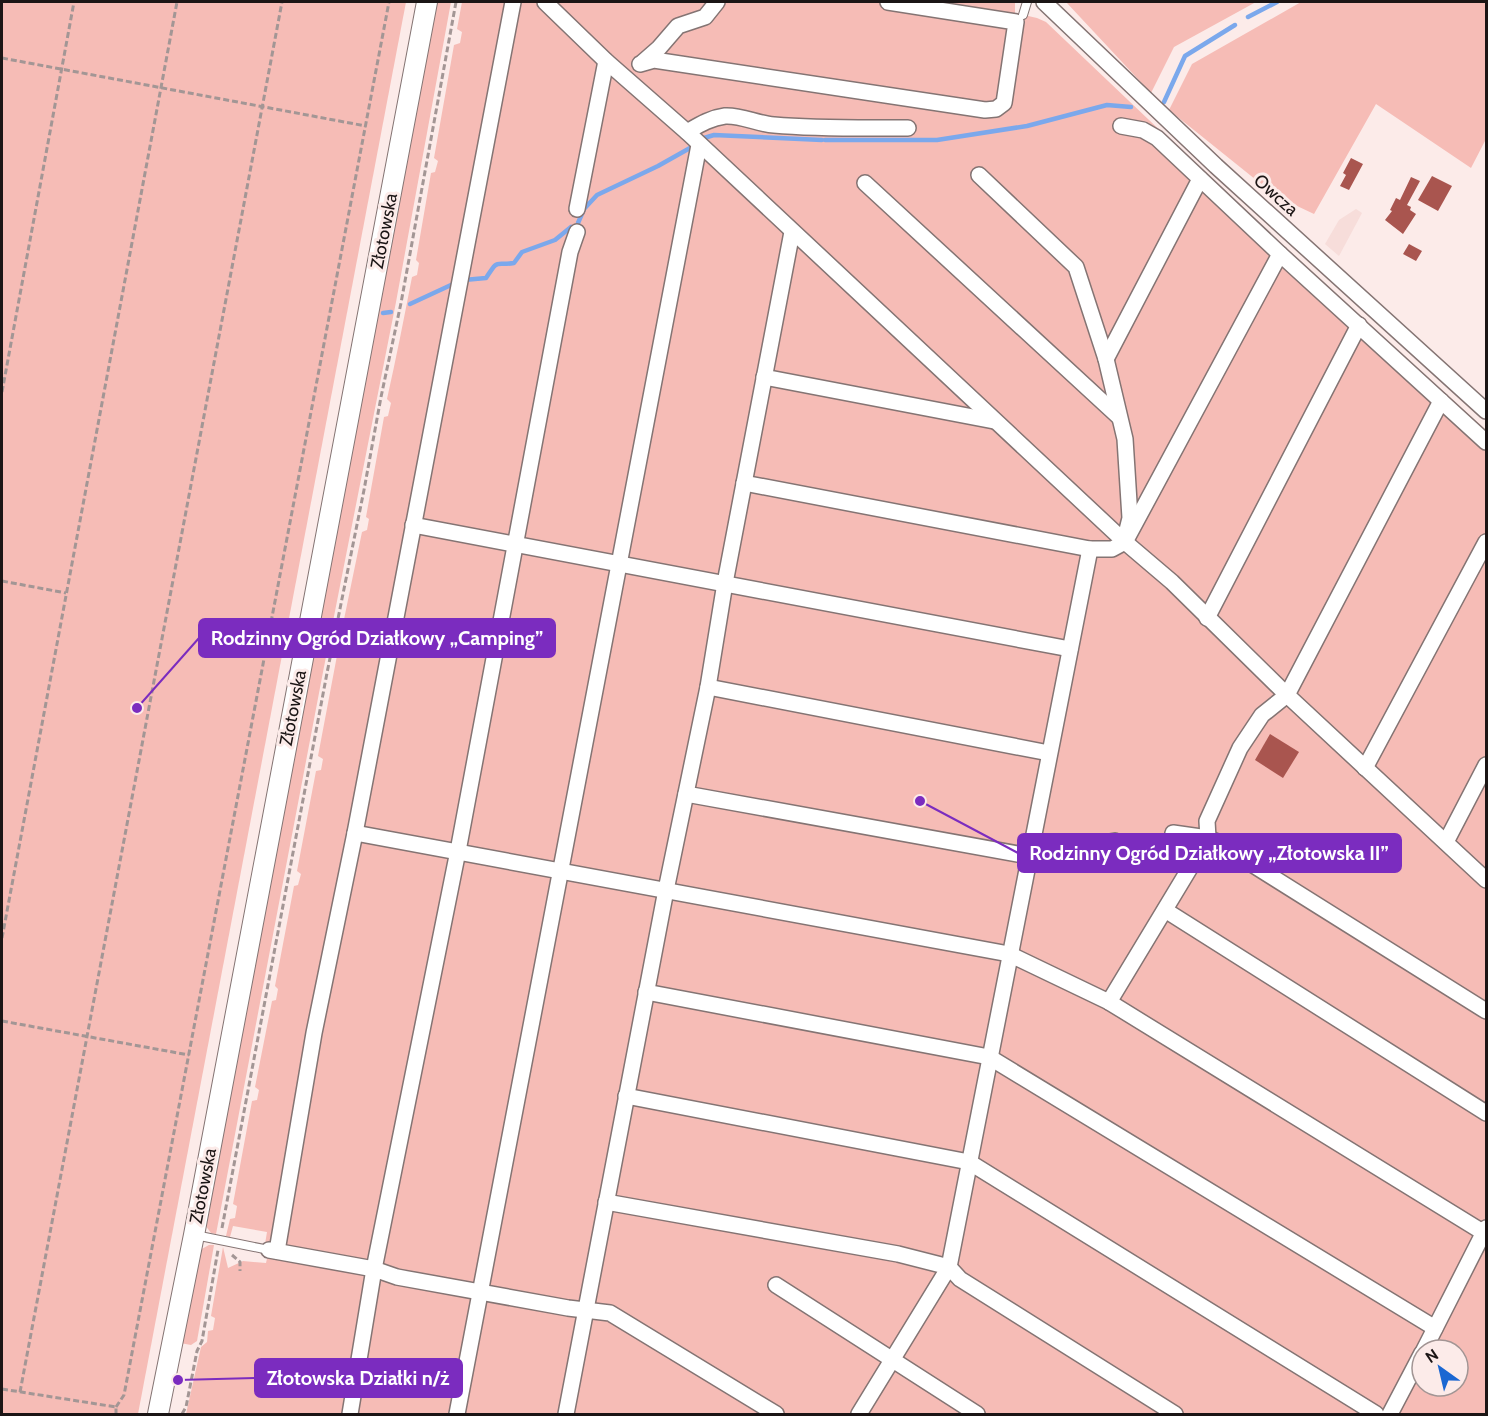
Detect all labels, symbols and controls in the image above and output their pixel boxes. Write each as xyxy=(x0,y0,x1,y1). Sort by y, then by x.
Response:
street label: Owcza xyxy=(1249,169,1303,221)
street label: Złotowska xyxy=(366,191,402,271)
callout: Rodzinny Ogród Działkowy „Camping” xyxy=(199,619,555,657)
text: Rodzinny Ogród Działkowy „Camping” xyxy=(211,626,543,650)
street label: Złotowska xyxy=(275,668,311,748)
callout: Rodzinny Ogród Działkowy „Złotowska II” xyxy=(1018,834,1401,872)
text: Rodzinny Ogród Działkowy „Złotowska II” xyxy=(1029,841,1389,865)
street label: Złotowska xyxy=(185,1146,221,1226)
north arrow xyxy=(1410,1338,1470,1398)
text: N xyxy=(1422,1345,1442,1367)
callout: Złotowska Działki n/ż xyxy=(255,1359,462,1397)
text: Złotowska Działki n/ż xyxy=(267,1366,450,1390)

